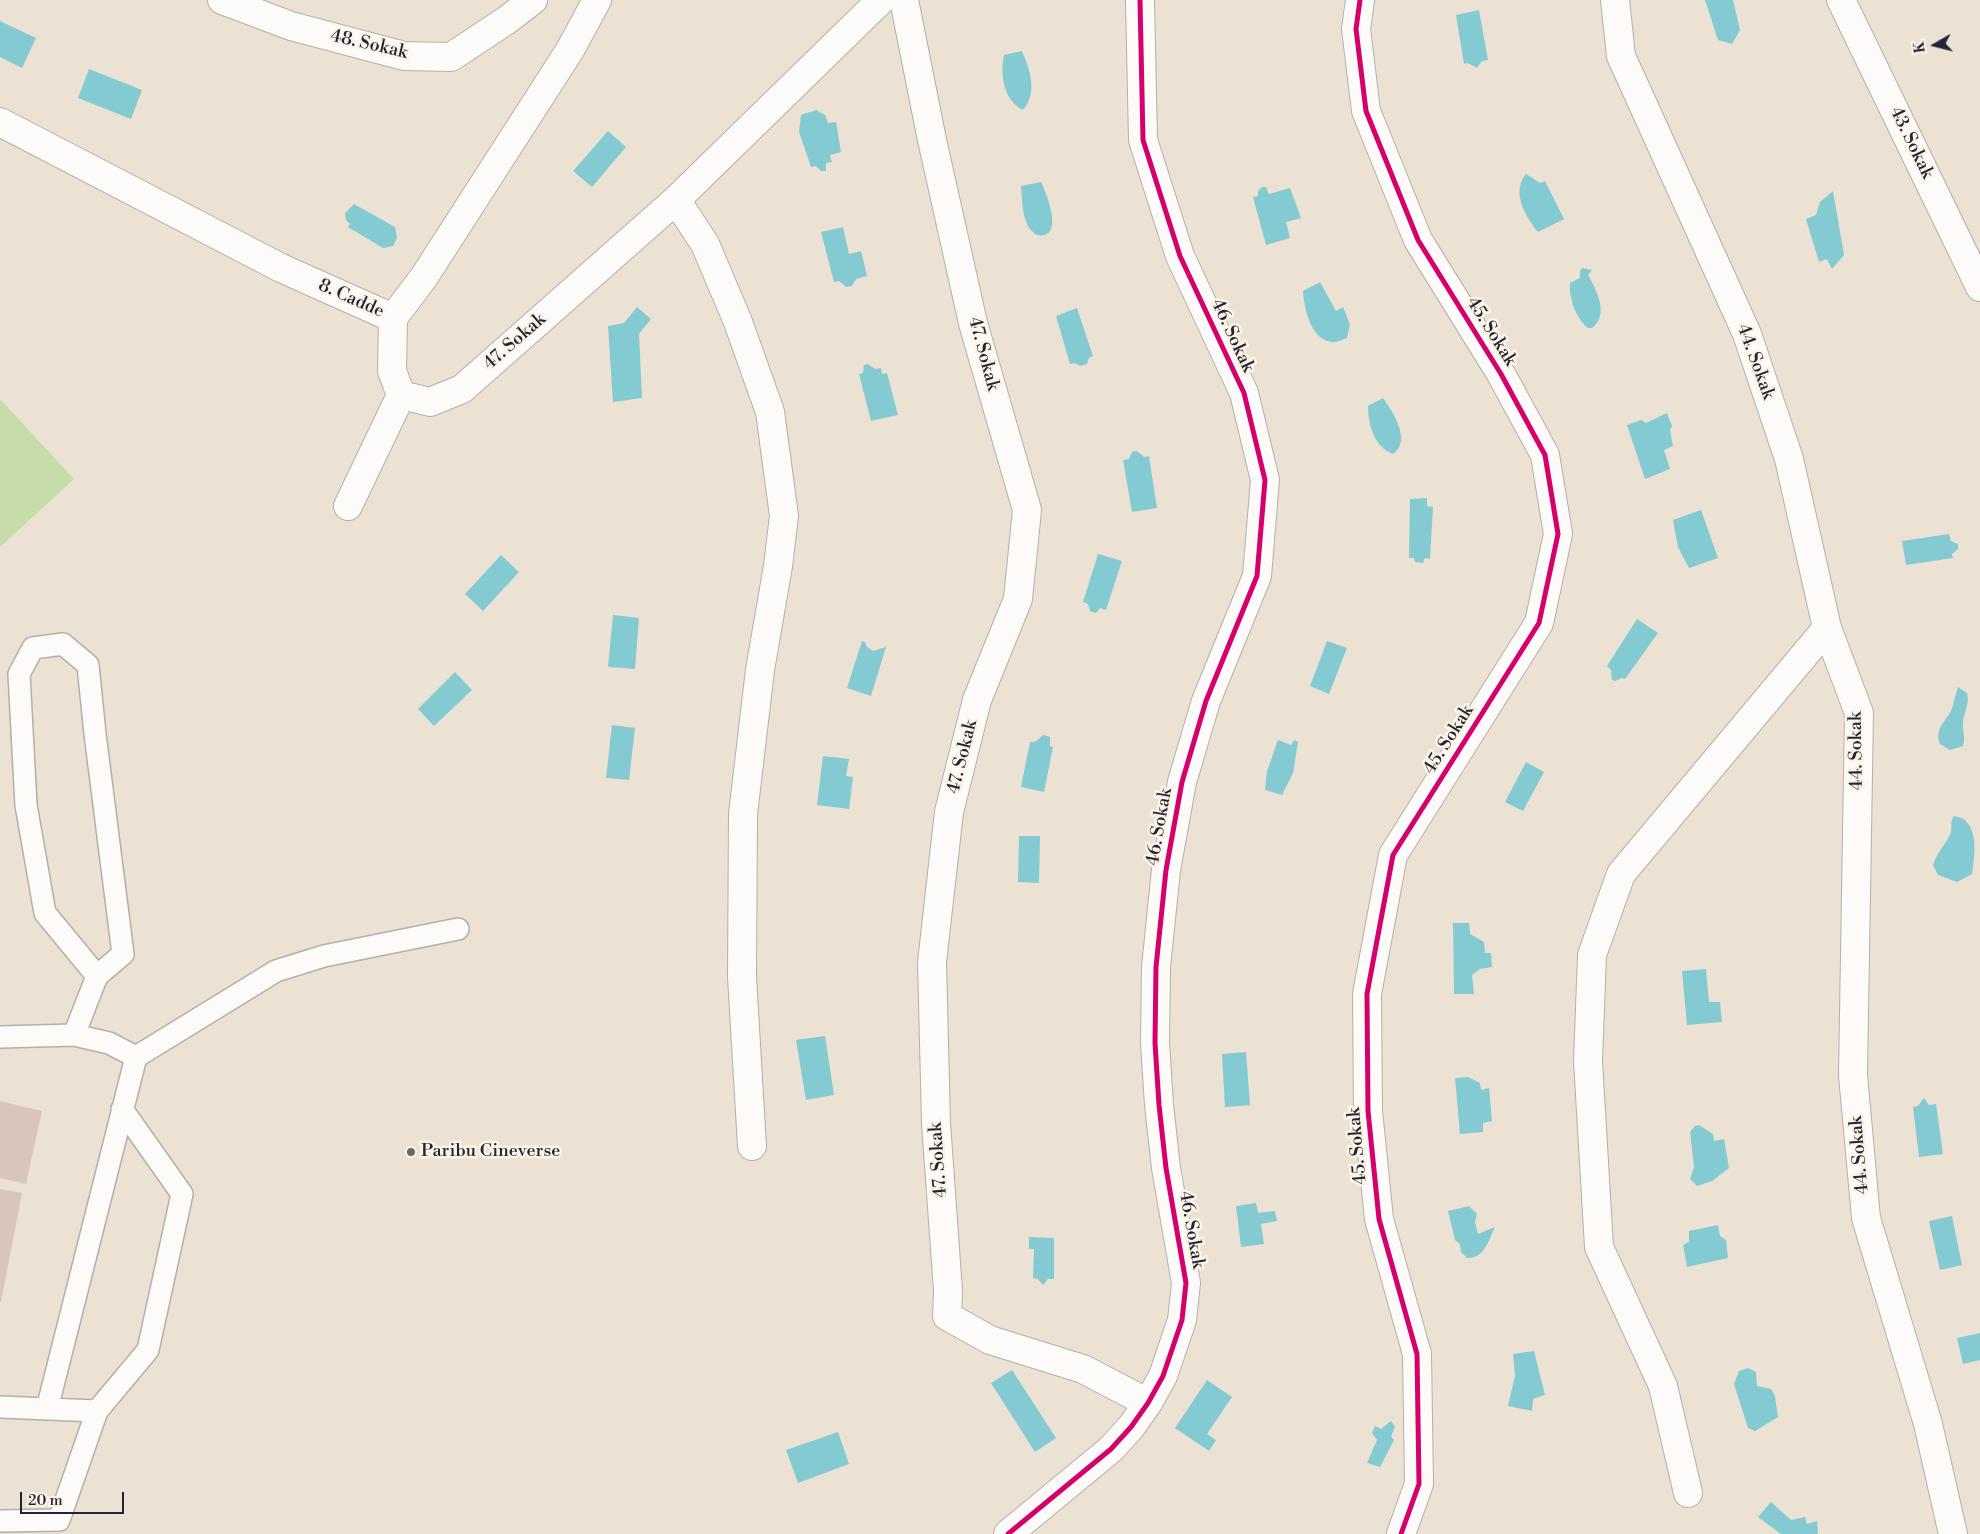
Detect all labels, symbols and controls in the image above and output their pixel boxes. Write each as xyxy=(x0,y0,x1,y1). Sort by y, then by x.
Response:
north arrow xyxy=(1910,20,1960,70)
street label: 48. Sokak xyxy=(328,26,410,64)
text: K xyxy=(1910,40,1930,54)
street label: 43. Sokak xyxy=(1884,104,1938,182)
street label: 8. Cadde xyxy=(315,275,387,323)
street label: 45. Sokak xyxy=(1461,293,1521,371)
street label: 46. Sokak xyxy=(1206,296,1258,376)
street label: 47. Sokak xyxy=(480,309,550,375)
street label: 47. Sokak xyxy=(963,315,1003,393)
street label: 44. Sokak xyxy=(1731,321,1779,403)
street label: 45. Sokak xyxy=(1419,701,1479,779)
street label: 44. Sokak xyxy=(1846,712,1868,790)
street label: 47. Sokak xyxy=(943,718,983,796)
street label: 46. Sokak xyxy=(1143,787,1177,867)
street label: 45. Sokak xyxy=(1344,1107,1372,1185)
street label: 44. Sokak xyxy=(1846,1115,1874,1195)
street label: 47. Sokak xyxy=(926,1122,952,1198)
place label: Paribu Cineverse xyxy=(421,1141,560,1163)
marker: Paribu Cineverse xyxy=(405,1146,417,1158)
street label: 46. Sokak xyxy=(1174,1190,1208,1270)
scale bar xyxy=(22,1482,126,1514)
text: 20 m xyxy=(28,1491,63,1510)

